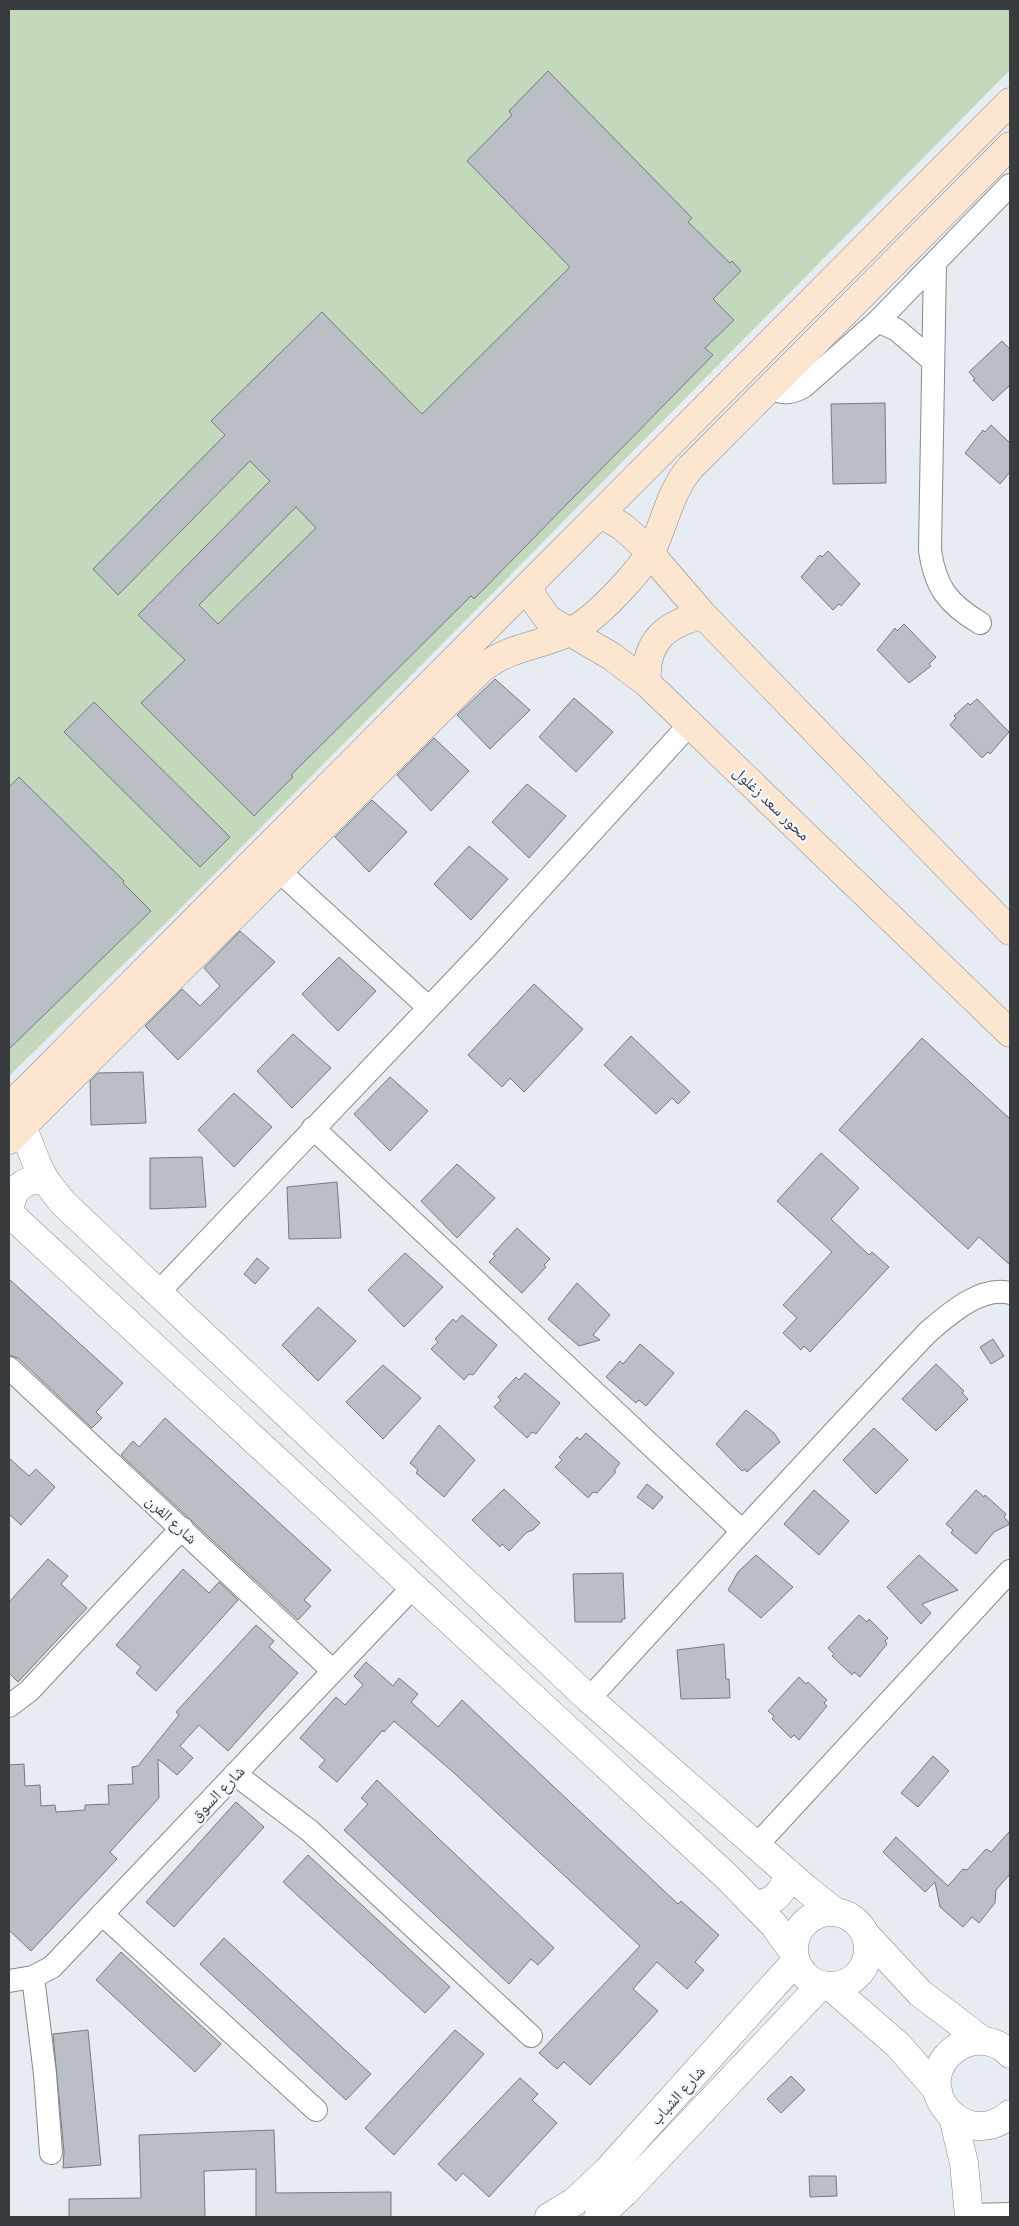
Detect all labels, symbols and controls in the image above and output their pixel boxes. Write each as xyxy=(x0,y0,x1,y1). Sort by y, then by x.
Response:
street label: محور سعد زغلول xyxy=(729,762,814,845)
street label: شارع الفرن xyxy=(141,1491,201,1549)
street label: شارع السوق xyxy=(186,1762,249,1826)
street label: شارع الشباب xyxy=(646,2062,710,2129)

